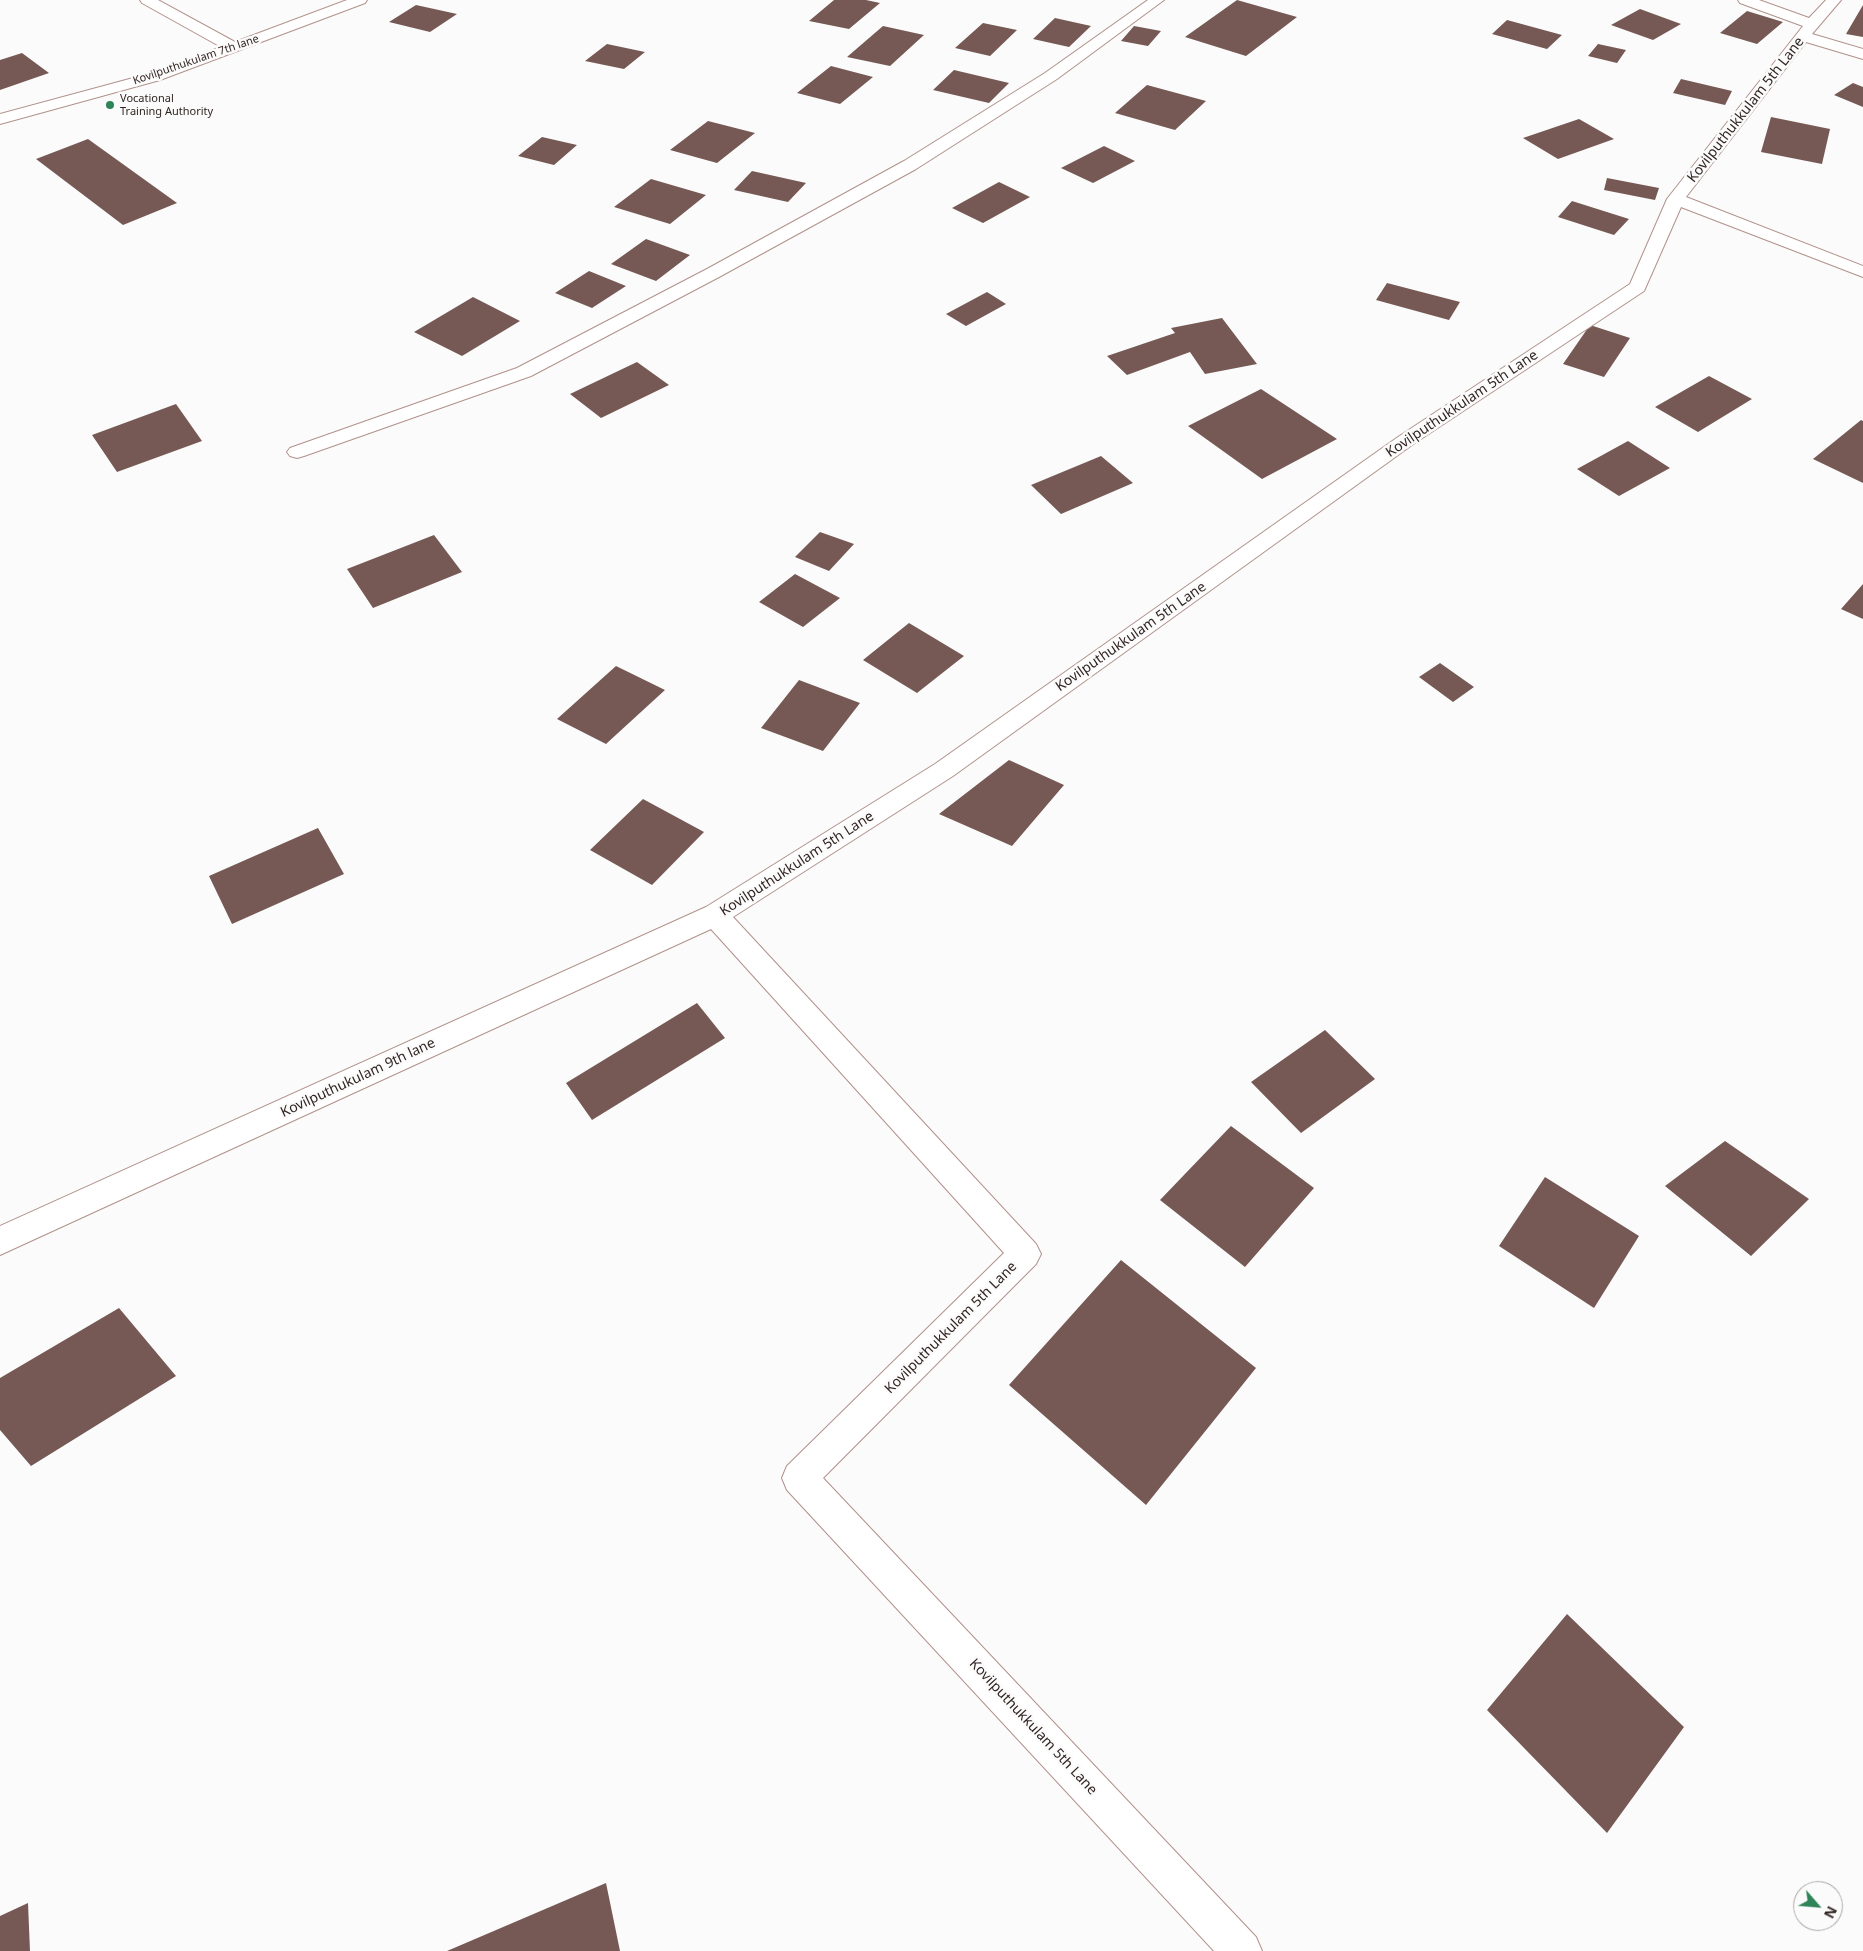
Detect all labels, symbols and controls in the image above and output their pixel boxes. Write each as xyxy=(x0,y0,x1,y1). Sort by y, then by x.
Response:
street label: Kovilputhukulam 7th lane xyxy=(131,32,261,88)
street label: Kovilputhukkulam 5th Lane xyxy=(1684,34,1808,186)
place label: Vocational Training Authority xyxy=(120,92,213,118)
marker: Vocational Training Authority xyxy=(104,99,116,111)
street label: Kovilputhukkulam 5th Lane xyxy=(1383,347,1541,461)
street label: Kovilputhukkulam 5th Lane xyxy=(1053,579,1209,695)
street label: Kovilputhukkulam 5th Lane xyxy=(717,808,877,920)
street label: Kovilputhukulam 9th lane xyxy=(278,1035,438,1121)
street label: Kovilputhukkulam 5th Lane xyxy=(882,1259,1020,1397)
street label: Kovilputhukkulam 5th Lane xyxy=(966,1656,1100,1798)
north arrow xyxy=(1793,1881,1843,1931)
text: N xyxy=(1820,1903,1842,1922)

